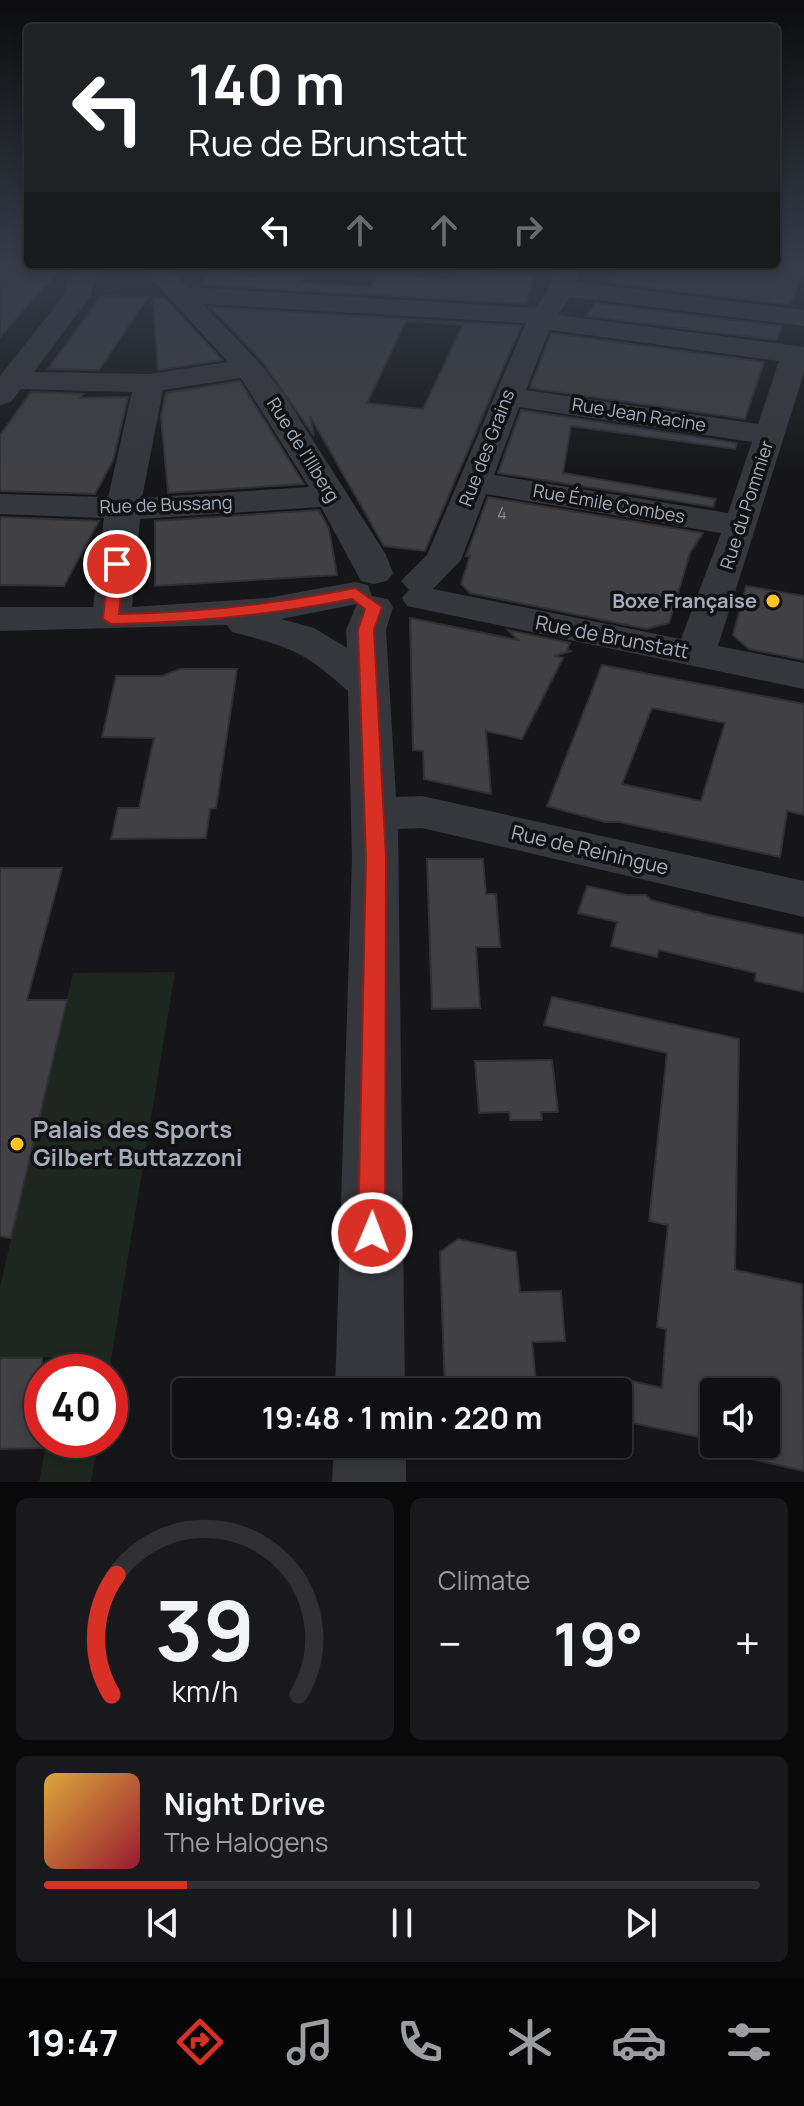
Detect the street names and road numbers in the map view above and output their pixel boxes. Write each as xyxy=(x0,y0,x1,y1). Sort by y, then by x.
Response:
street label: Rue des Grains xyxy=(453,386,519,510)
street label: Rue Jean Racine xyxy=(570,392,708,436)
street label: Rue de l'Illberg xyxy=(262,393,346,506)
street label: Rue du Pommier xyxy=(714,437,778,572)
street label: Rue Émile Combes xyxy=(531,478,687,528)
street label: Rue de Bussang xyxy=(99,490,233,518)
street label: Rue de Brunstatt xyxy=(533,608,691,665)
street label: Rue de Reiningue xyxy=(509,818,671,881)

